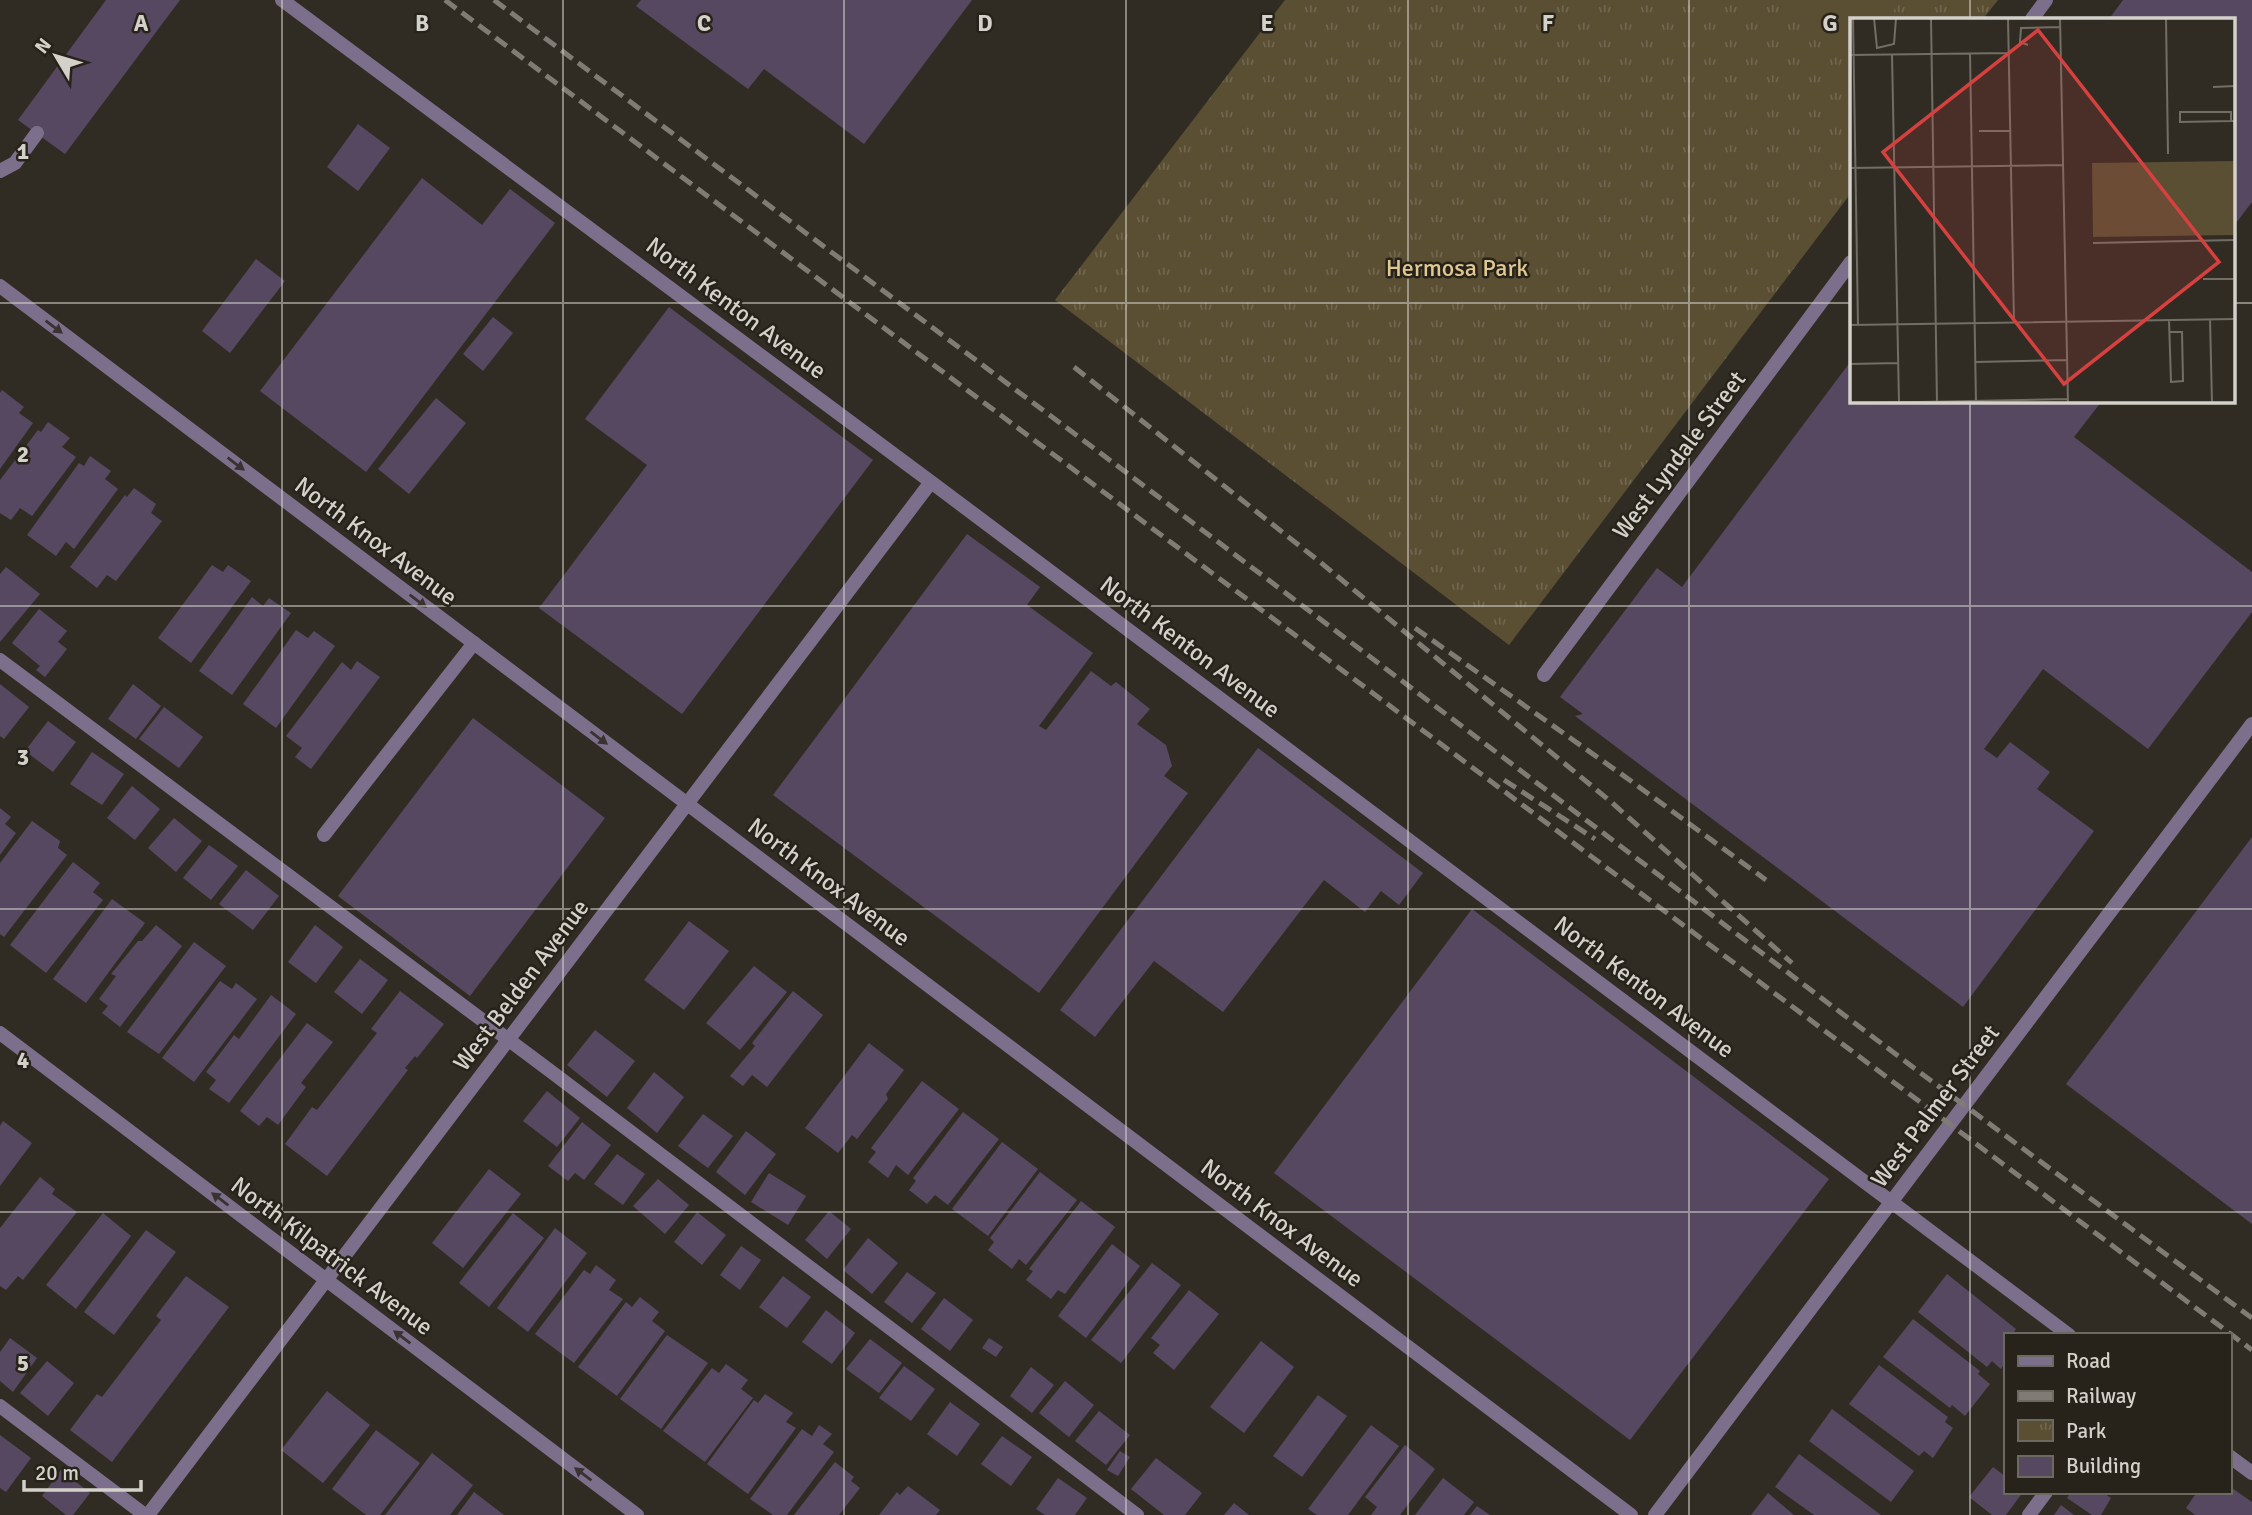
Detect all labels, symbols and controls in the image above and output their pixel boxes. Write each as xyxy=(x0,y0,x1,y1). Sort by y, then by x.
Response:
text: A xyxy=(134,9,149,38)
text: B xyxy=(415,9,429,38)
text: C xyxy=(697,9,711,38)
text: D xyxy=(977,9,993,38)
text: E xyxy=(1260,9,1274,38)
text: F xyxy=(1542,9,1554,38)
text: G xyxy=(1822,9,1838,38)
inset map xyxy=(1850,18,2234,402)
north arrow xyxy=(21,21,91,91)
text: N xyxy=(30,34,57,59)
text: 1 xyxy=(17,137,29,166)
street label: North Kenton Avenue xyxy=(640,230,832,386)
park label: Hermosa Park xyxy=(1386,253,1528,283)
one-way arrow xyxy=(45,319,63,334)
street label: West Lyndale Street xyxy=(1606,365,1752,545)
text: 2 xyxy=(17,440,29,469)
one-way arrow xyxy=(227,456,245,470)
street label: North Knox Avenue xyxy=(289,470,463,612)
street label: North Kenton Avenue xyxy=(1094,569,1286,725)
one-way arrow xyxy=(409,593,427,607)
one-way arrow xyxy=(590,730,608,745)
text: 3 xyxy=(17,743,29,772)
street label: North Knox Avenue xyxy=(742,811,916,953)
street label: West Belden Avenue xyxy=(447,893,595,1077)
street label: North Kenton Avenue xyxy=(1548,909,1740,1065)
street label: West Palmer Street xyxy=(1864,1019,2006,1193)
text: 4 xyxy=(17,1046,29,1075)
street label: North Knox Avenue xyxy=(1195,1152,1369,1294)
street label: North Kilpatrick Avenue xyxy=(225,1170,439,1342)
one-way arrow xyxy=(211,1193,229,1207)
one-way arrow xyxy=(393,1329,411,1344)
legend xyxy=(2004,1333,2231,1494)
text: Road xyxy=(2066,1348,2111,1374)
text: 5 xyxy=(17,1349,29,1378)
text: Railway xyxy=(2066,1383,2136,1409)
text: Park xyxy=(2066,1418,2107,1444)
scale bar xyxy=(24,1448,142,1492)
text: Building xyxy=(2066,1453,2141,1479)
text: 20 m xyxy=(35,1460,79,1486)
one-way arrow xyxy=(574,1467,592,1481)

